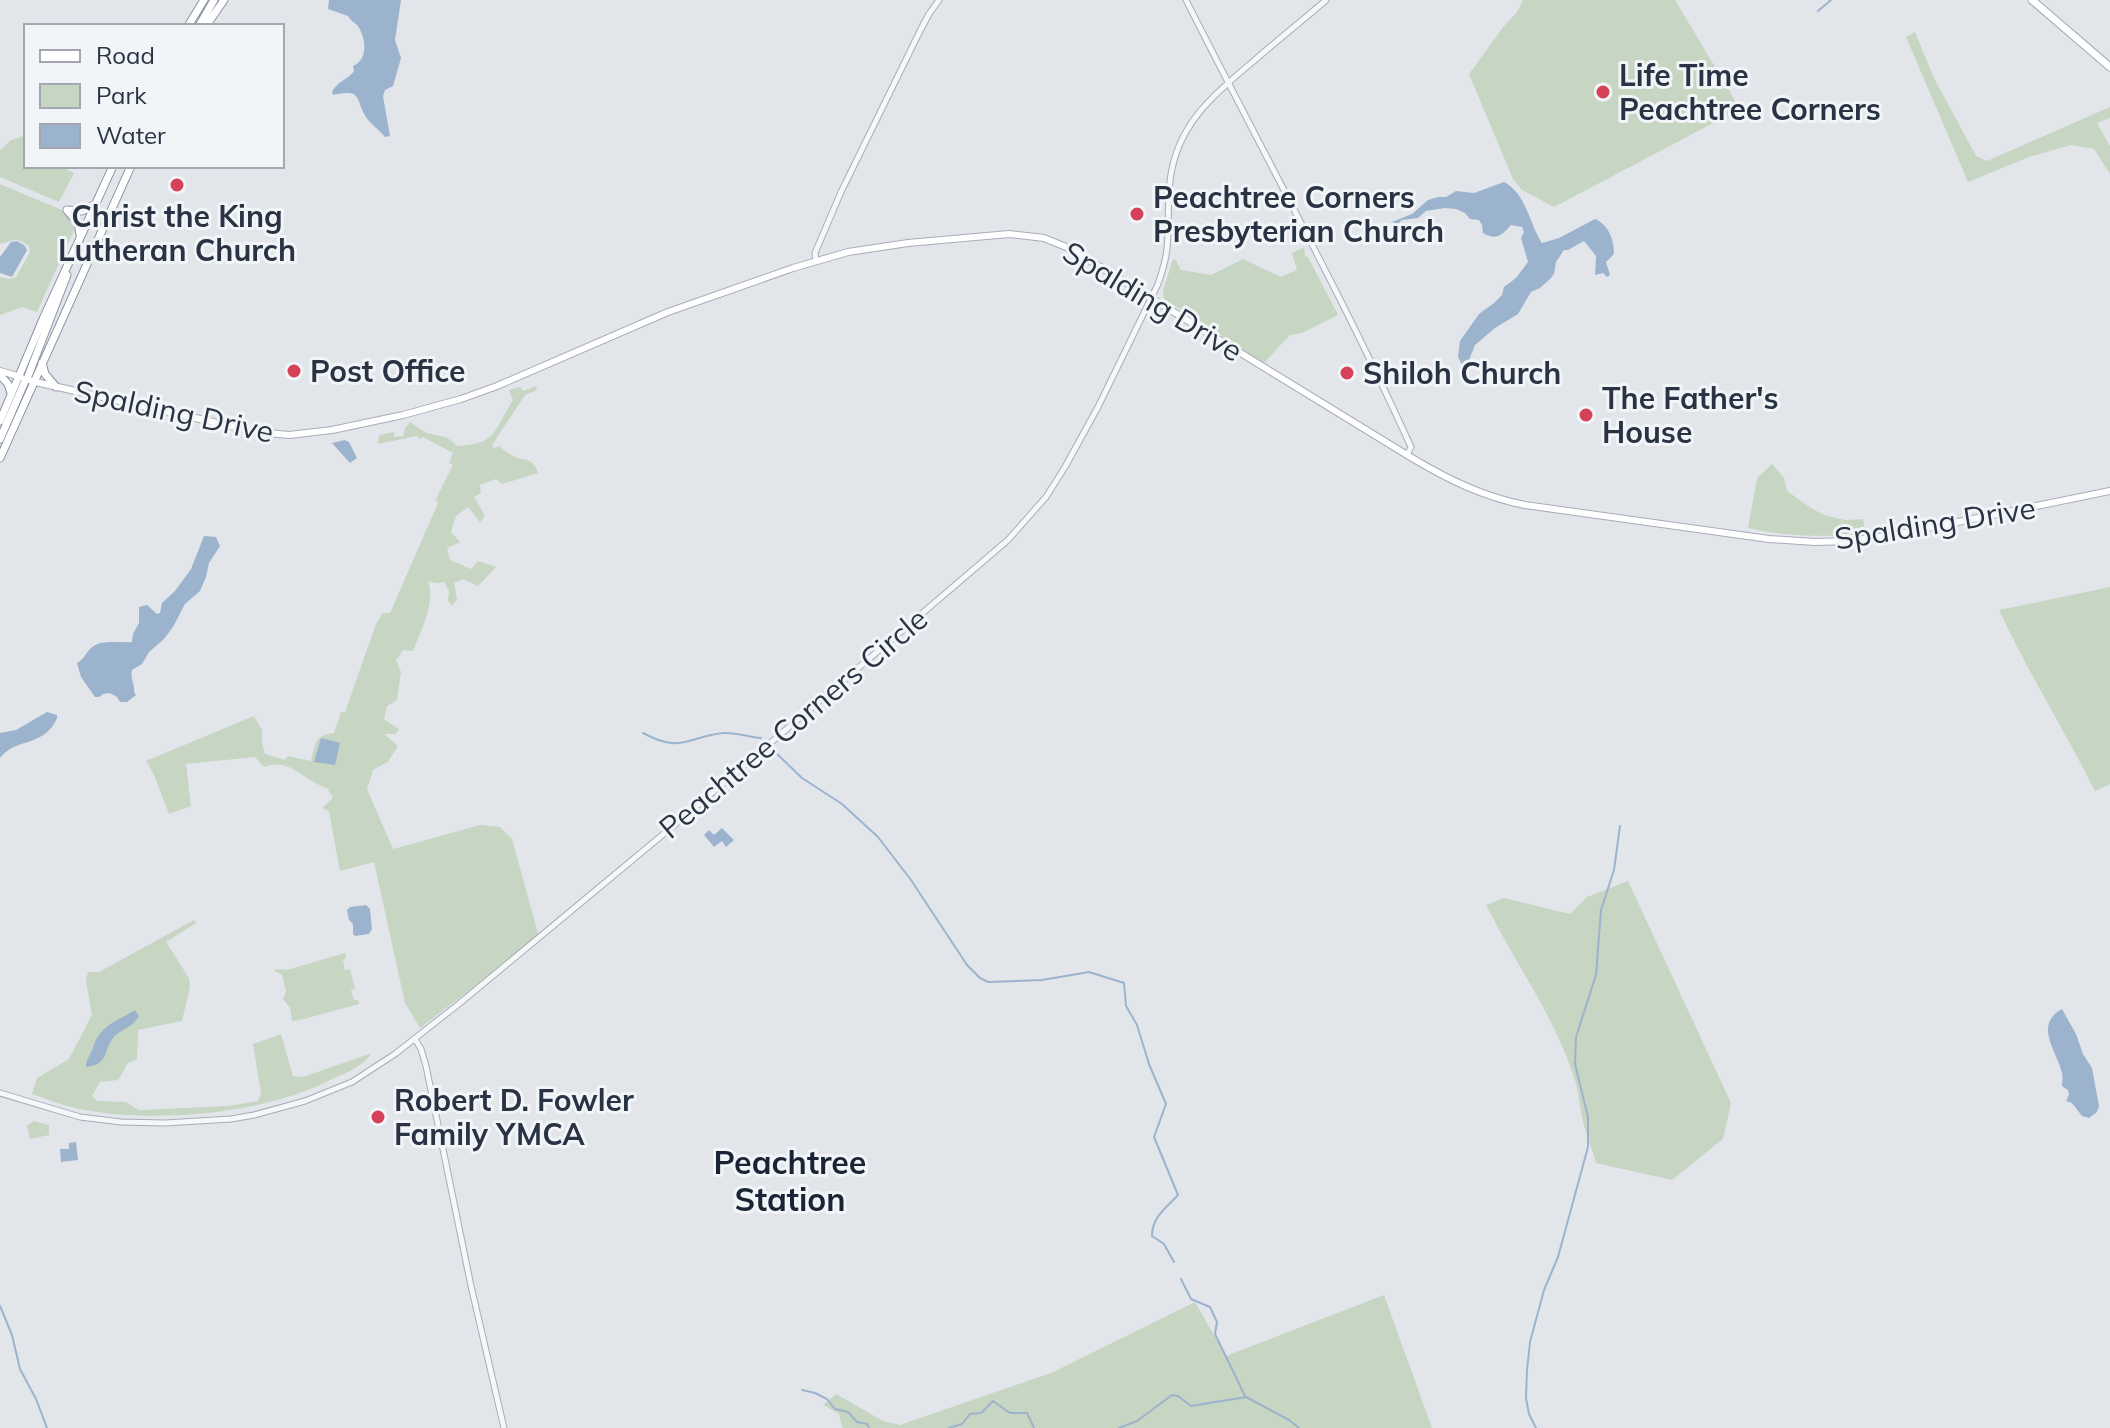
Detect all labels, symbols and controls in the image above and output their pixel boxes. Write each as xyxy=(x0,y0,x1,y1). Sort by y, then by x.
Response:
legend xyxy=(24,24,284,168)
text: Road xyxy=(96,40,155,70)
place label: Life Time Peachtree Corners xyxy=(1619,56,1881,128)
text: Park xyxy=(96,80,147,110)
marker: Life Time Peachtree Corners xyxy=(1594,83,1612,101)
text: Water xyxy=(96,120,166,150)
marker: Christ the King Lutheran Church xyxy=(168,176,186,194)
place label: Peachtree Corners Presbyterian Church xyxy=(1153,178,1444,250)
place label: Christ the King Lutheran Church xyxy=(58,197,296,269)
marker: Peachtree Corners Presbyterian Church xyxy=(1128,205,1146,223)
street label: Spalding Drive xyxy=(1056,232,1250,370)
place label: Post Office xyxy=(310,352,466,390)
place label: Shiloh Church xyxy=(1363,354,1561,392)
marker: Post Office xyxy=(285,362,303,380)
marker: Shiloh Church xyxy=(1338,364,1356,382)
street label: Spalding Drive xyxy=(71,371,277,451)
place label: The Father's House xyxy=(1602,379,1779,451)
marker: The Father's House xyxy=(1577,406,1595,424)
street label: Spalding Drive xyxy=(1832,488,2038,558)
street label: Peachtree Corners Circle xyxy=(651,600,935,846)
place label: Robert D. Fowler Family YMCA xyxy=(394,1081,634,1153)
marker: Robert D. Fowler Family YMCA xyxy=(369,1108,387,1126)
district label: Peachtree Station xyxy=(714,1142,866,1219)

